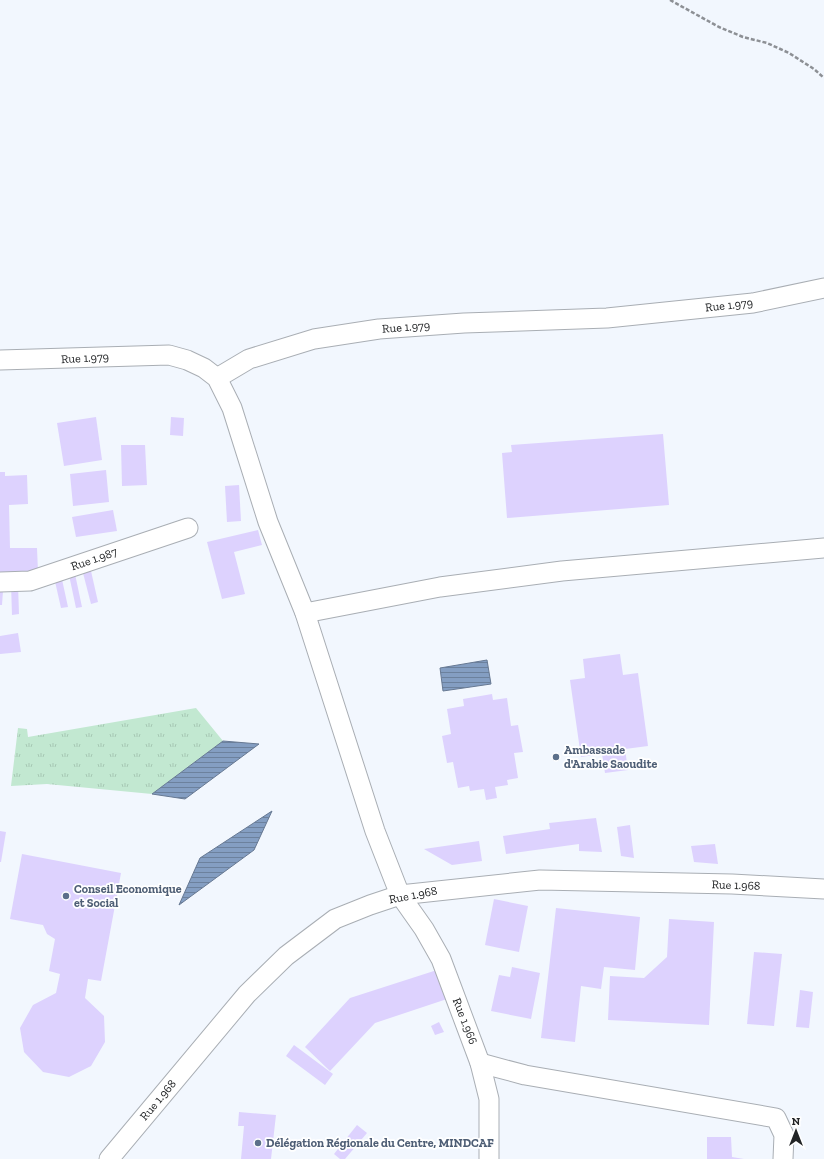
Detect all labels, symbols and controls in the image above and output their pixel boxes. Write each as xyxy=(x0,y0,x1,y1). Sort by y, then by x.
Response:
street label: Rue 1.979 xyxy=(704,296,754,314)
street label: Rue 1.979 xyxy=(382,318,430,336)
street label: Rue 1.979 xyxy=(61,350,109,366)
street label: Rue 1.987 xyxy=(69,544,119,573)
place label: Ambassade d'Arabie Saoudite xyxy=(564,743,657,771)
marker: Ambassade d'Arabie Saoudite xyxy=(551,752,561,762)
street label: Rue 1.968 xyxy=(711,877,761,893)
place label: Conseil Economique et Social xyxy=(74,882,182,910)
street label: Rue 1.968 xyxy=(388,883,438,907)
marker: Conseil Economique et Social xyxy=(61,891,71,901)
street label: Rue 1.966 xyxy=(450,996,480,1046)
street label: Rue 1.968 xyxy=(137,1077,179,1123)
north arrow xyxy=(776,1111,816,1151)
text: N xyxy=(792,1115,801,1128)
place label: Délégation Régionale du Centre, MINDCAF xyxy=(266,1136,494,1150)
marker: Délégation Régionale du Centre, MINDCAF xyxy=(253,1138,263,1148)

